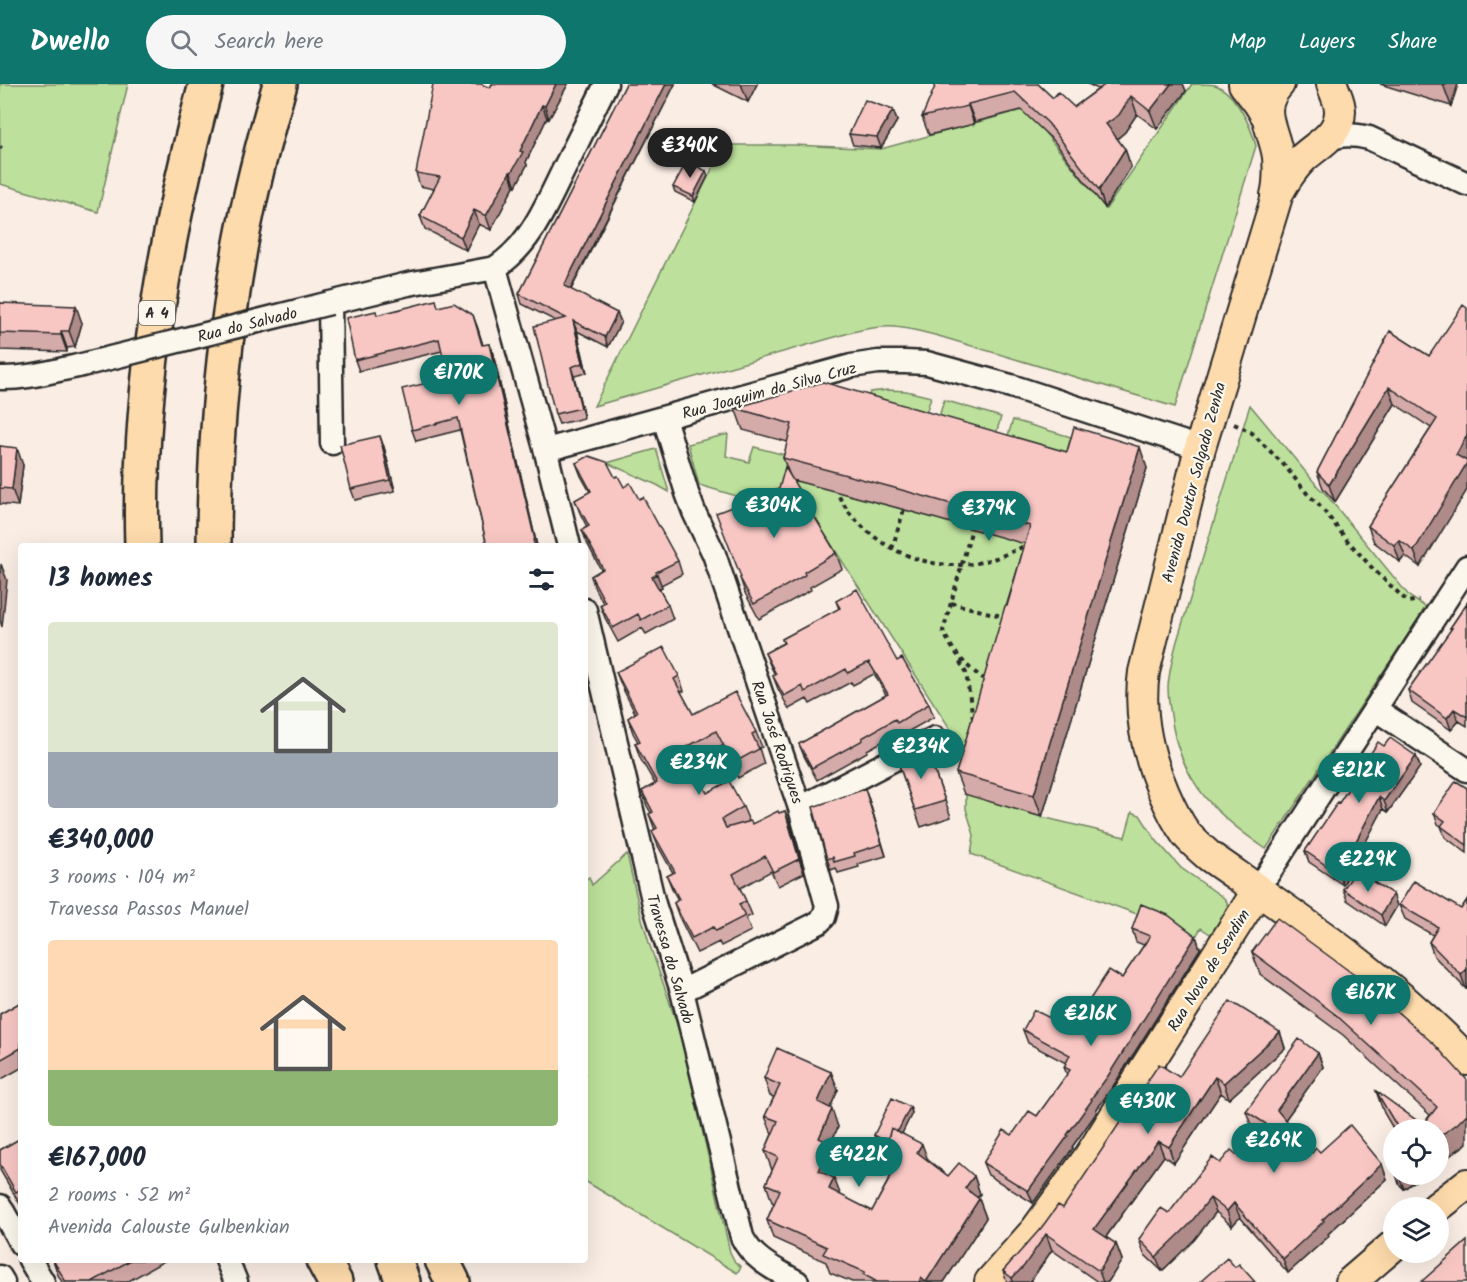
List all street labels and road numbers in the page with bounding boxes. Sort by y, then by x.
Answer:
road number: A 4 [139,301,175,325]
street label: Rua do Salvado [195,301,300,350]
street label: Rua Joaquim da Silva Cruz [679,356,859,427]
street label: Avenida Doutor Salgado Zenha [1156,379,1233,585]
street label: Rua José Rodrigues [744,677,809,808]
street label: Travessa do Salvado [639,892,700,1027]
street label: Rua Nova de Sendim [1162,905,1257,1037]

